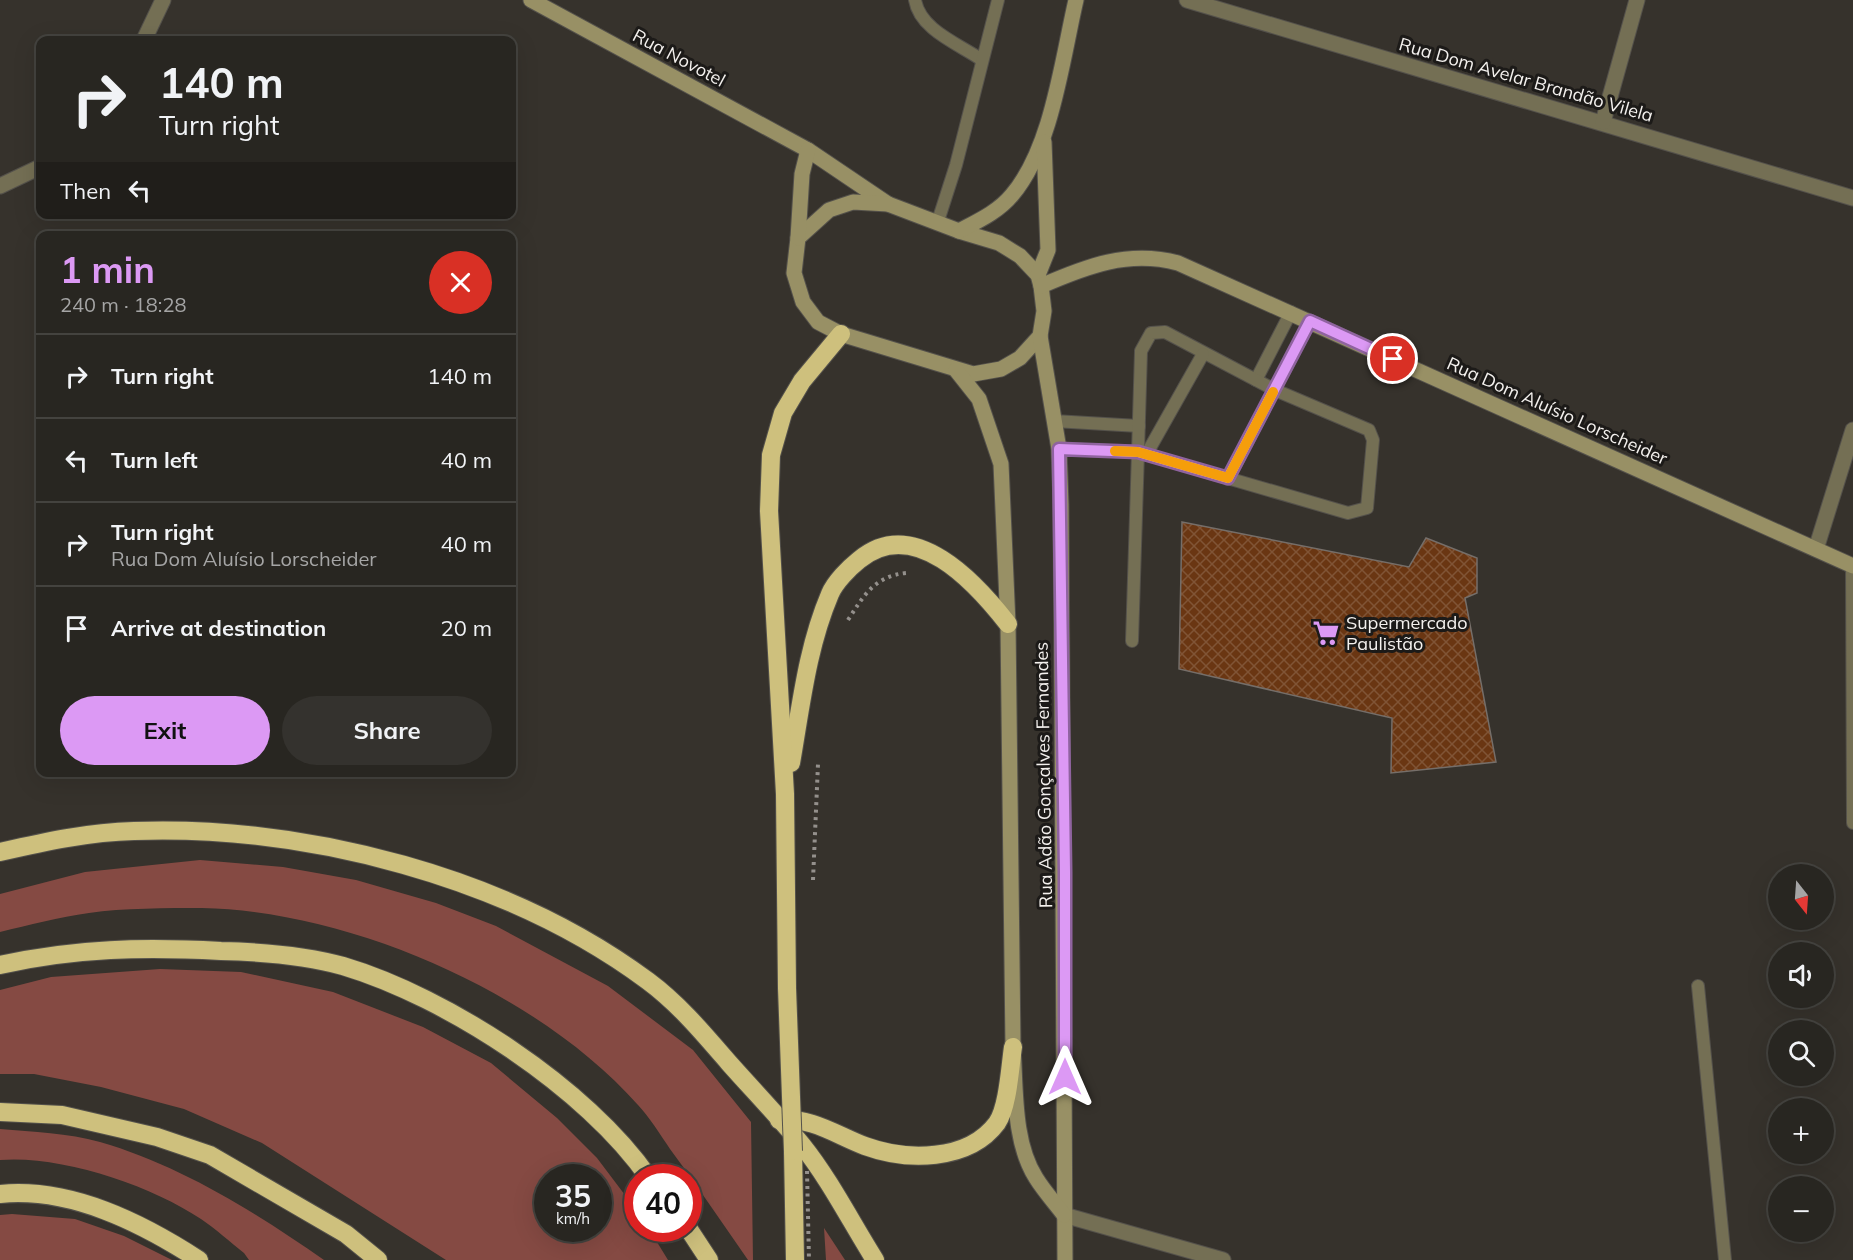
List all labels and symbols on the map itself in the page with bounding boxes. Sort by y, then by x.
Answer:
street label: Rua Novotel [629,23,730,92]
street label: Rua Dom Avelar Brandão Vilela [1396,32,1656,127]
pin [1367,333,1418,384]
street label: Rua Dom Aluísio Lorscheider [1443,351,1671,470]
place label: Supermercado Paulistão [1346,611,1467,655]
supermarket icon: Supermercado Paulistão [1311,618,1341,648]
street label: Rua Adão Gonçalves Fernandes [1030,642,1057,908]
north arrow [1768,864,1834,930]
position arrow [1033,1045,1097,1109]
speed limit sign: 40 [624,1164,702,1242]

